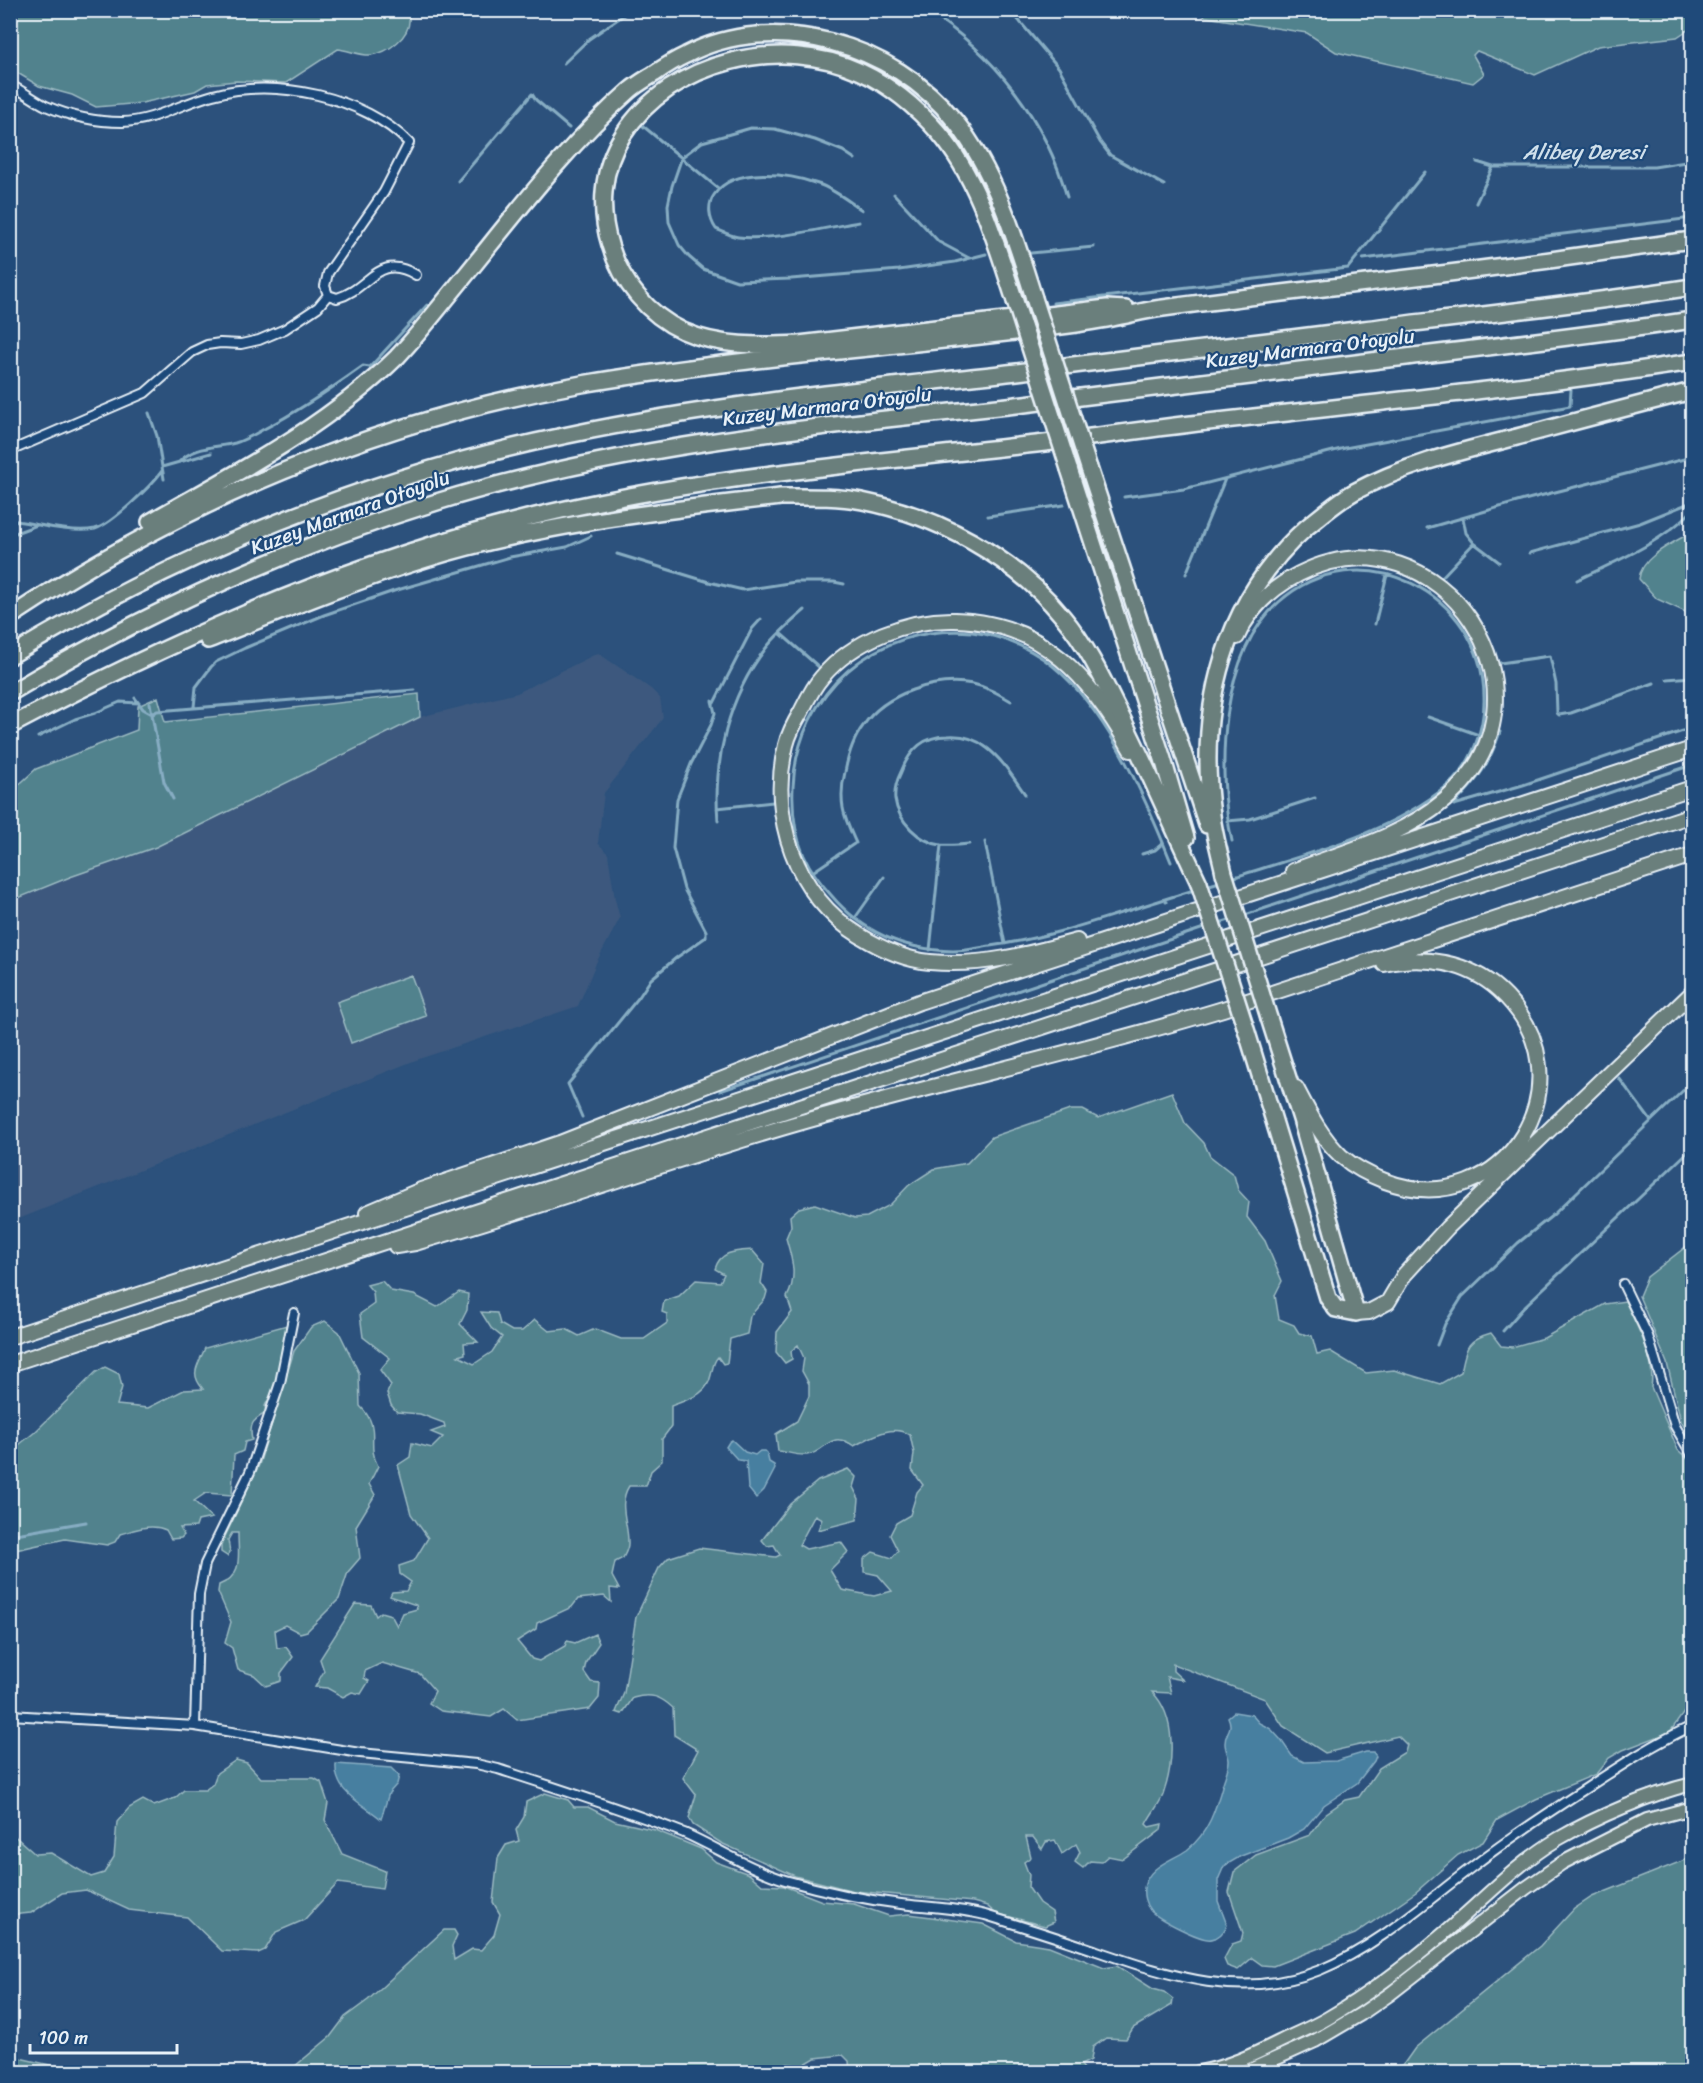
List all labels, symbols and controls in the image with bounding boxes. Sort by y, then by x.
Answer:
water label: Alibey Deresi [1522,133,1649,171]
street label: Kuzey Marmara Otoyolu [1204,318,1417,379]
street label: Kuzey Marmara Otoyolu [721,376,934,437]
street label: Kuzey Marmara Otoyolu [245,460,455,565]
scale bar [30,2017,177,2055]
text: 100 m [39,2022,88,2054]

